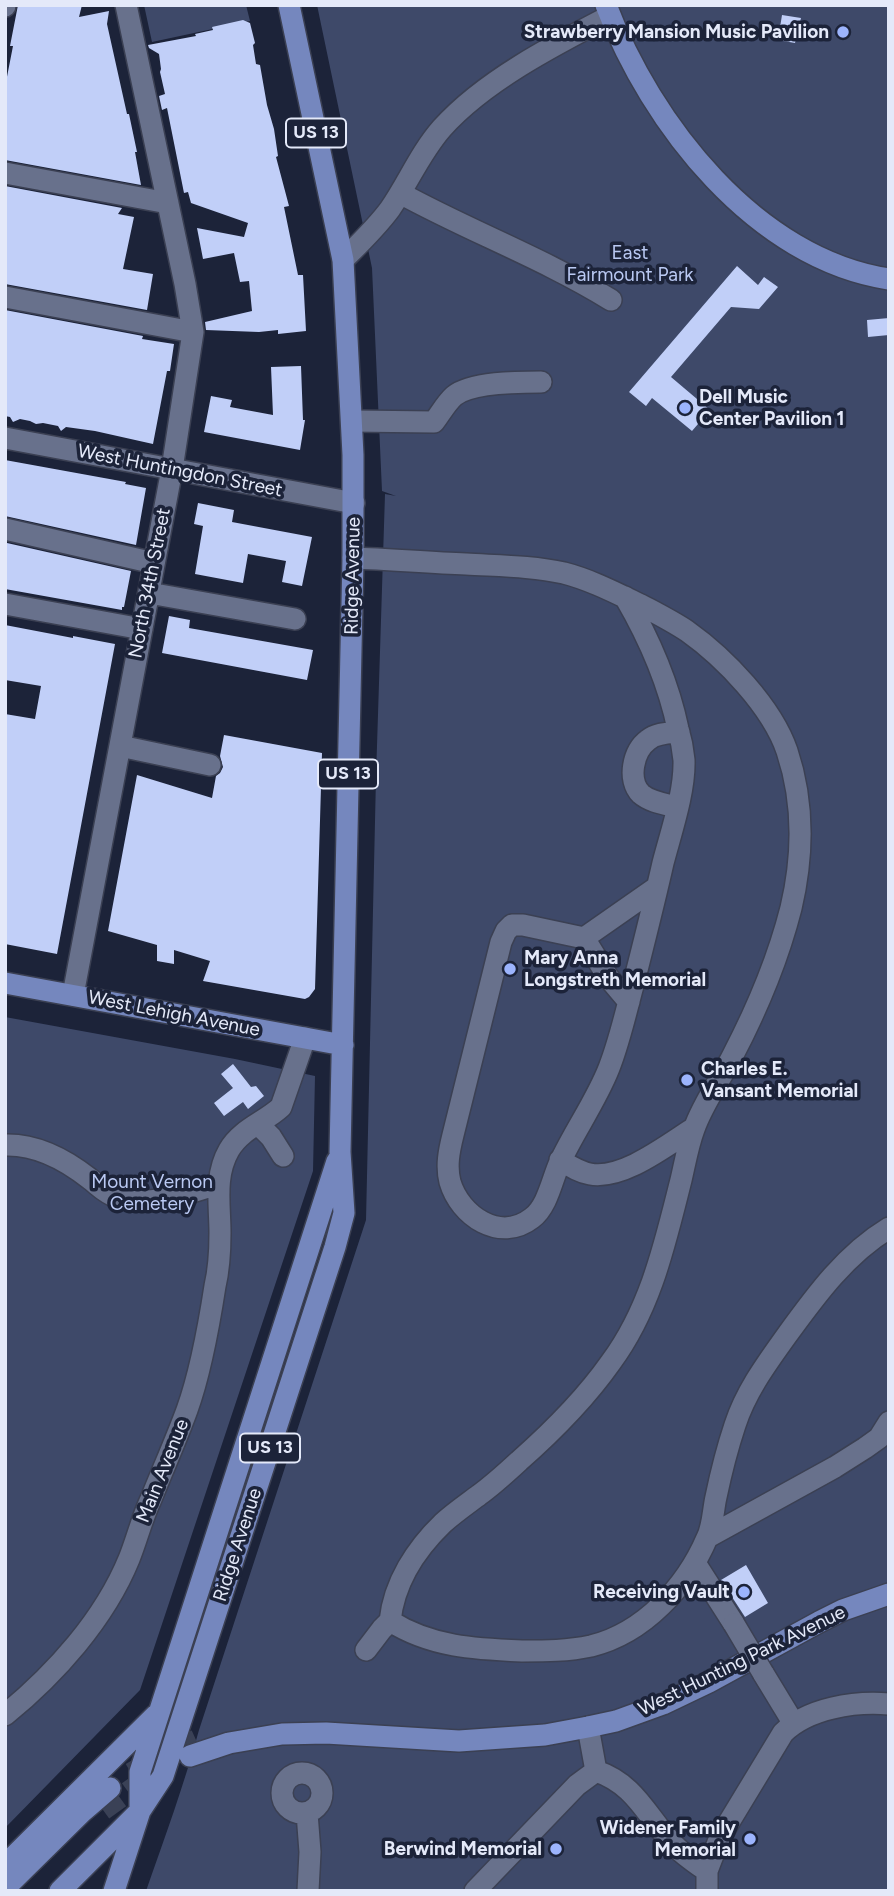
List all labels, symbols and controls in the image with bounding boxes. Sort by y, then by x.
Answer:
place label: Strawberry Mansion Music Pavilion [524,21,829,43]
marker: Strawberry Mansion Music Pavilion [835,24,851,40]
road number: US 13 [286,118,346,148]
park label: East Fairmount Park [566,242,694,286]
place label: Dell Music Center Pavilion 1 [699,386,845,430]
marker: Dell Music Center Pavilion 1 [677,400,693,416]
street label: West Huntingdon Street [76,440,284,502]
street label: North 34th Street [124,506,176,660]
street label: Ridge Avenue [341,517,365,635]
road number: US 13 [318,760,378,788]
place label: Mary Anna Longstreth Memorial [524,947,706,991]
marker: Mary Anna Longstreth Memorial [502,961,518,977]
street label: West Lehigh Avenue [86,986,262,1042]
place label: Charles E. Vansant Memorial [701,1058,858,1102]
marker: Charles E. Vansant Memorial [679,1072,695,1088]
park label: Mount Vernon Cemetery [91,1171,213,1215]
street label: Main Avenue [132,1416,194,1526]
road number: US 13 [240,1434,300,1462]
street label: Ridge Avenue [209,1485,267,1605]
place label: Receiving Vault [593,1581,730,1603]
marker: Receiving Vault [736,1584,752,1600]
street label: West Hunting Park Avenue [635,1601,849,1721]
place label: Widener Family Memorial [600,1817,736,1861]
marker: Widener Family Memorial [742,1831,758,1847]
place label: Berwind Memorial [384,1838,542,1860]
marker: Berwind Memorial [548,1841,564,1857]

